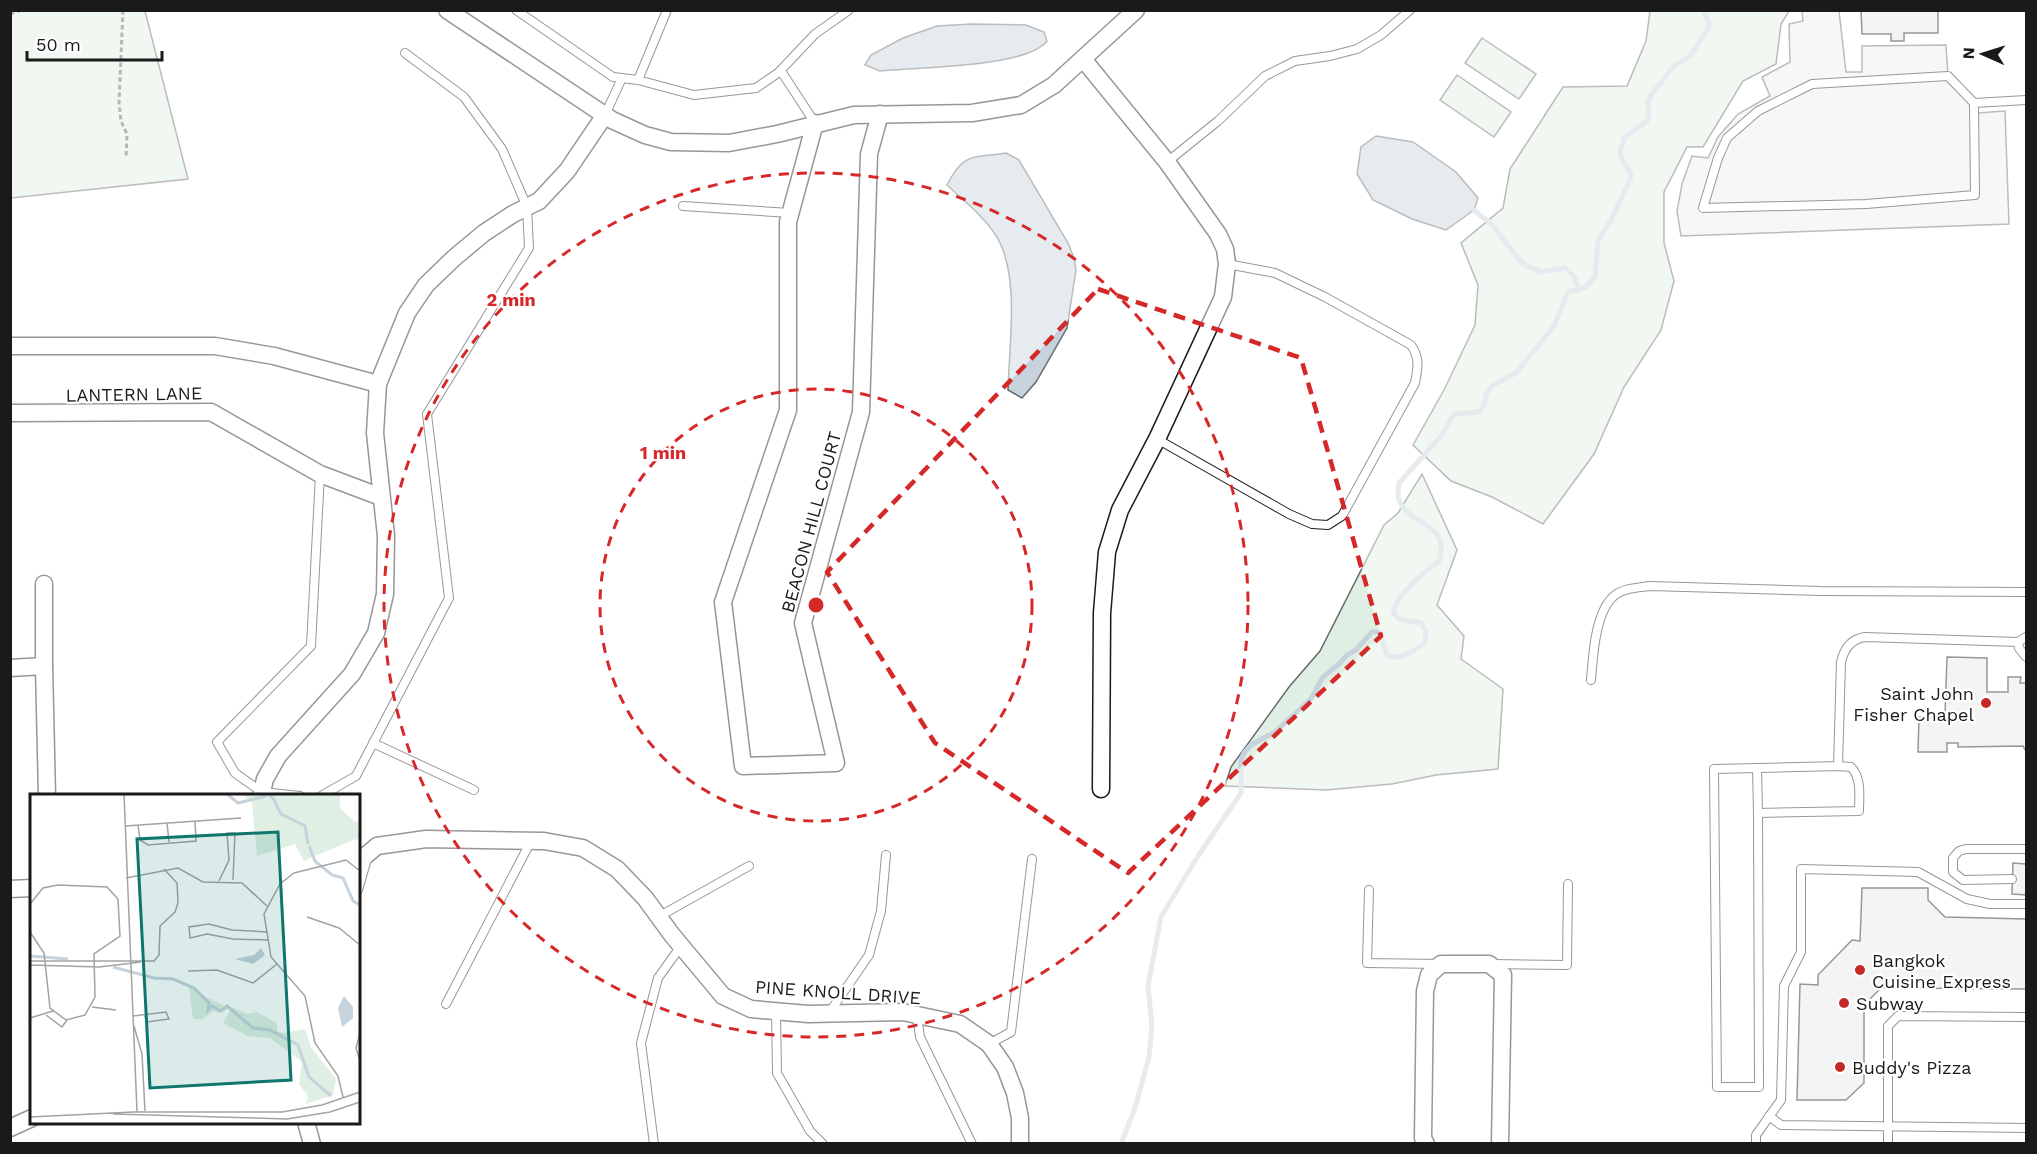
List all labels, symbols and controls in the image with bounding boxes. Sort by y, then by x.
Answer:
scale bar [27,24,162,62]
north arrow [1953,24,2013,84]
text: 50 m [36,34,81,55]
text: N [1959,47,1978,60]
text: 2 min [486,289,536,310]
street label: LANTERN LANE [65,382,203,406]
street label: BEACON HILL COURT [777,429,845,615]
text: 1 min [640,442,686,463]
centre of rings [806,595,826,615]
place label: Saint John Fisher Chapel [1853,683,1974,725]
marker: Saint John Fisher Chapel [1979,696,1993,710]
inset map [30,794,360,1124]
place label: Bangkok Cuisine Express [1872,950,2011,992]
marker: Bangkok Cuisine Express [1853,963,1867,977]
street label: PINE KNOLL DRIVE [754,976,922,1008]
place label: Subway [1856,993,1924,1014]
marker: Subway [1837,996,1851,1010]
place label: Buddy's Pizza [1852,1057,1972,1078]
marker: Buddy's Pizza [1833,1060,1847,1074]

